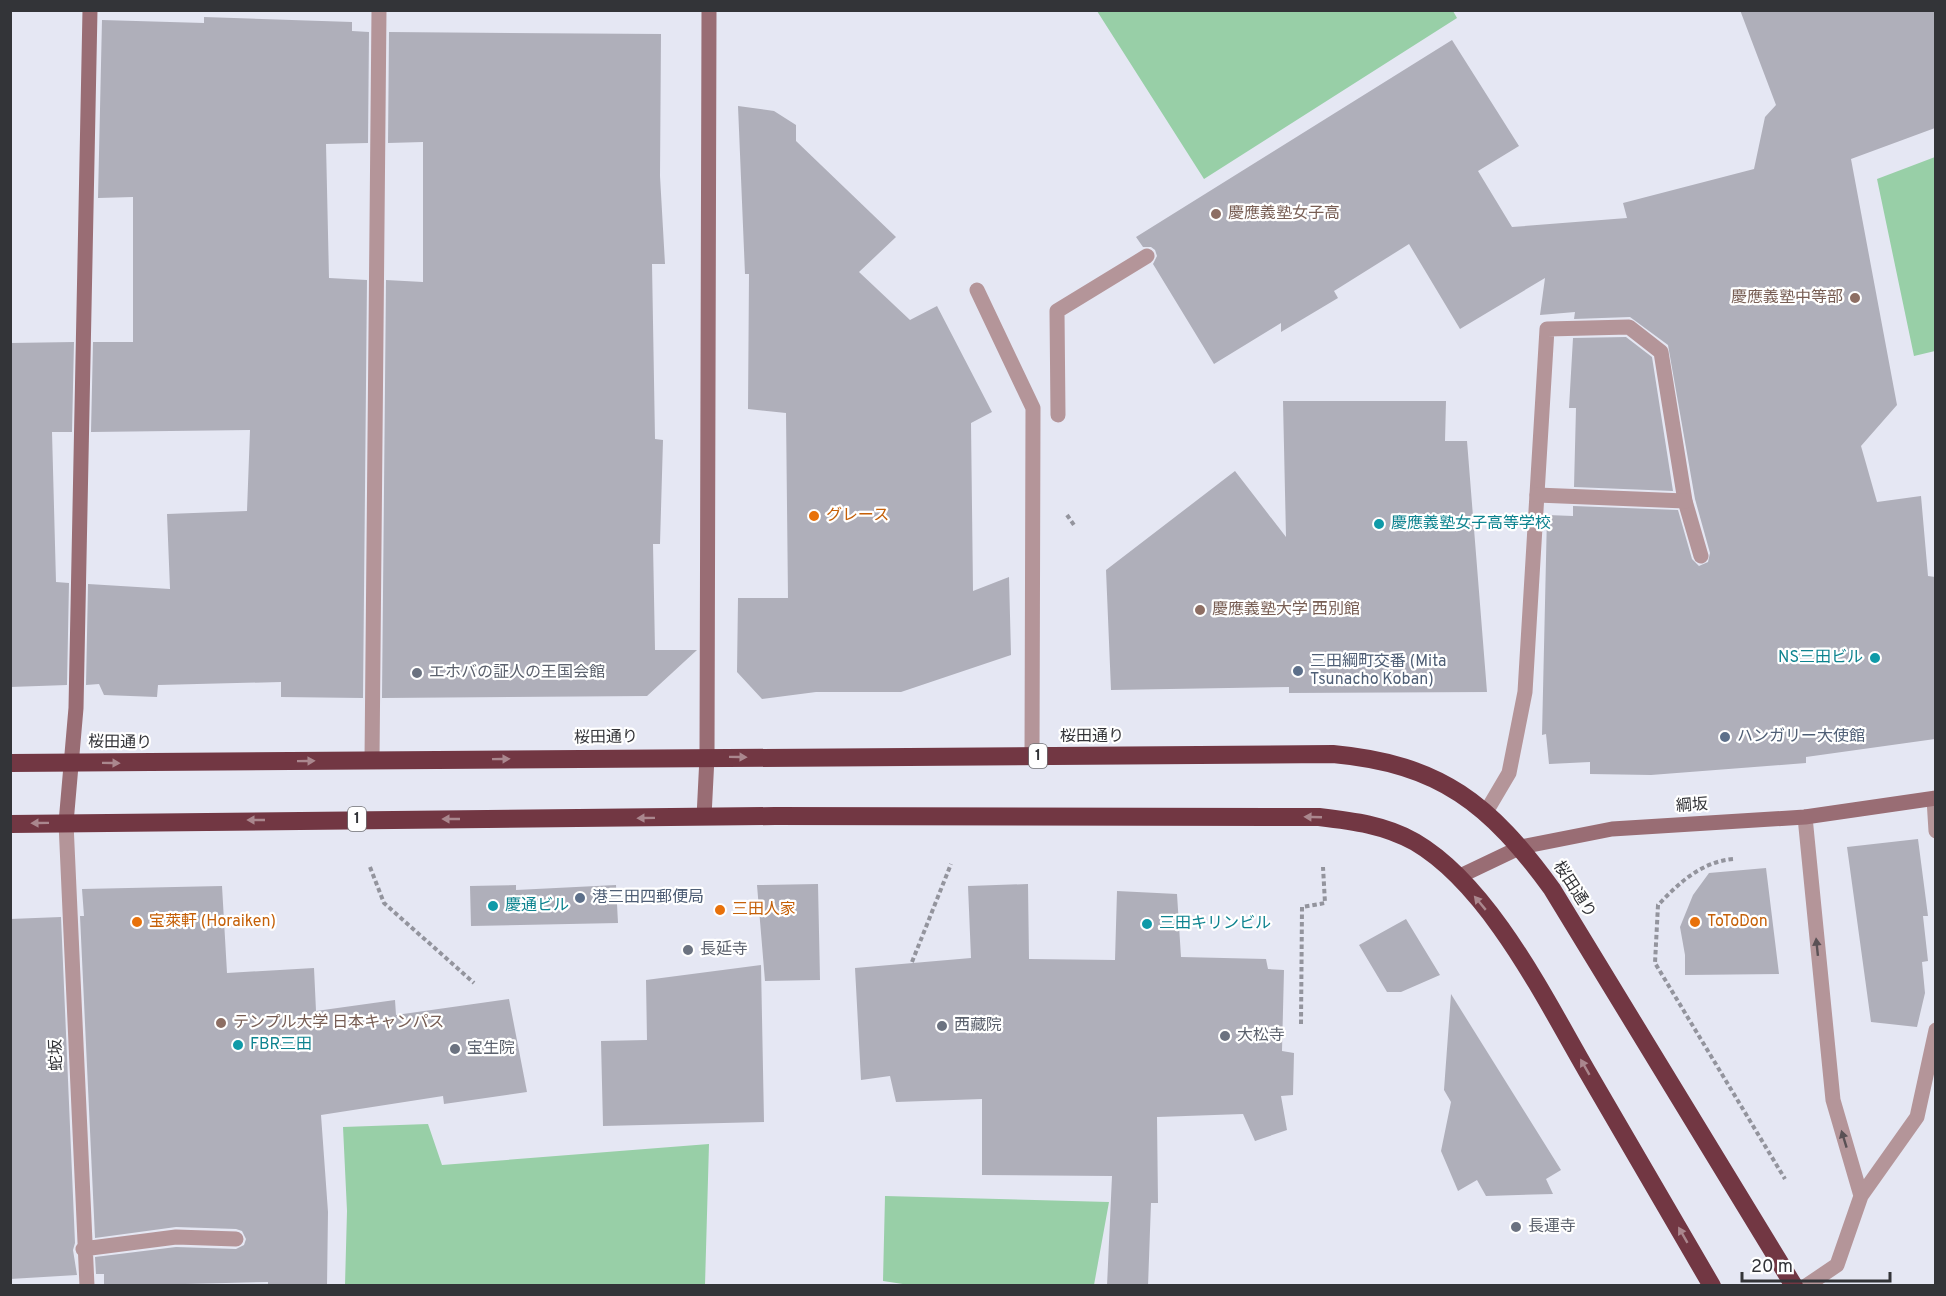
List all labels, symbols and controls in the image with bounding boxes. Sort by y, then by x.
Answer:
place label: 慶應義塾女子高 [1228,204,1340,224]
marker: 慶應義塾女子高 [1209,207,1223,221]
place label: 慶應義塾中等部 [1731,288,1843,308]
marker: 慶應義塾中等部 [1848,291,1862,305]
place label: グレース [826,506,889,526]
marker: グレース [807,509,821,523]
place label: 慶應義塾女子高等学校 [1391,514,1551,534]
marker: 慶應義塾女子高等学校 [1372,517,1386,531]
place label: 慶應義塾大学 西別館 [1212,600,1360,620]
marker: 慶應義塾大学 西別館 [1193,603,1207,617]
place label: NS三田ビル [1778,648,1863,668]
marker: NS三田ビル [1868,651,1882,665]
place label: 三田綱町交番 (Mita Tsunacho Koban) [1310,652,1446,690]
place label: エホバの証人の王国会館 [429,663,605,683]
marker: 三田綱町交番 (Mita Tsunacho Koban) [1291,664,1305,678]
marker: エホバの証人の王国会館 [410,666,424,680]
street label: 桜田通り [574,727,638,749]
street label: 桜田通り [1060,727,1124,747]
place label: ハンガリー大使館 [1737,727,1865,747]
marker: ハンガリー大使館 [1718,730,1732,744]
street label: 桜田通り [88,732,152,754]
road number: 1 [1029,744,1047,768]
one-way arrow [728,752,747,762]
one-way arrow [491,754,510,764]
one-way arrow [296,756,315,766]
one-way arrow [101,758,120,768]
street label: 綱坂 [1675,795,1709,817]
road number: 1 [348,807,366,831]
one-way arrow [636,813,655,822]
one-way arrow [1304,813,1323,822]
one-way arrow [441,814,460,824]
one-way arrow [246,815,265,825]
one-way arrow [30,819,49,828]
street label: 桜田通り [1548,858,1600,922]
place label: 港三田四郵便局 [592,888,704,908]
marker: 港三田四郵便局 [573,891,587,905]
one-way arrow [1474,895,1486,910]
place label: 慶通ビル [505,896,569,916]
marker: 慶通ビル [486,899,500,913]
place label: 三田人家 [732,900,796,920]
marker: 三田人家 [713,903,727,917]
place label: 宝萊軒 (Horaiken) [149,912,276,932]
place label: ToToDon [1707,912,1768,932]
place label: 三田キリンビル [1159,914,1271,934]
marker: 宝萊軒 (Horaiken) [130,915,144,929]
marker: ToToDon [1688,915,1702,929]
marker: 三田キリンビル [1140,917,1154,931]
one-way arrow [1812,937,1822,956]
place label: 長延寺 [700,940,748,960]
marker: 長延寺 [681,943,695,957]
place label: テンプル大学 日本キャンパス [233,1013,444,1033]
marker: テンプル大学 日本キャンパス [214,1016,228,1030]
place label: 西藏院 [954,1016,1002,1036]
marker: 西藏院 [935,1019,949,1033]
place label: 大松寺 [1237,1026,1285,1046]
marker: 大松寺 [1218,1029,1232,1043]
place label: FBR三田 [250,1035,312,1055]
marker: FBR三田 [231,1038,245,1052]
street label: 蛇坂 [46,1039,68,1071]
place label: 宝生院 [467,1039,515,1059]
marker: 宝生院 [448,1042,462,1056]
one-way arrow [1580,1058,1590,1075]
one-way arrow [1839,1130,1848,1148]
place label: 長運寺 [1528,1217,1576,1237]
marker: 長運寺 [1509,1220,1523,1234]
one-way arrow [1678,1226,1688,1243]
scale bar [1742,1245,1890,1283]
text: 20 m [1751,1256,1793,1279]

